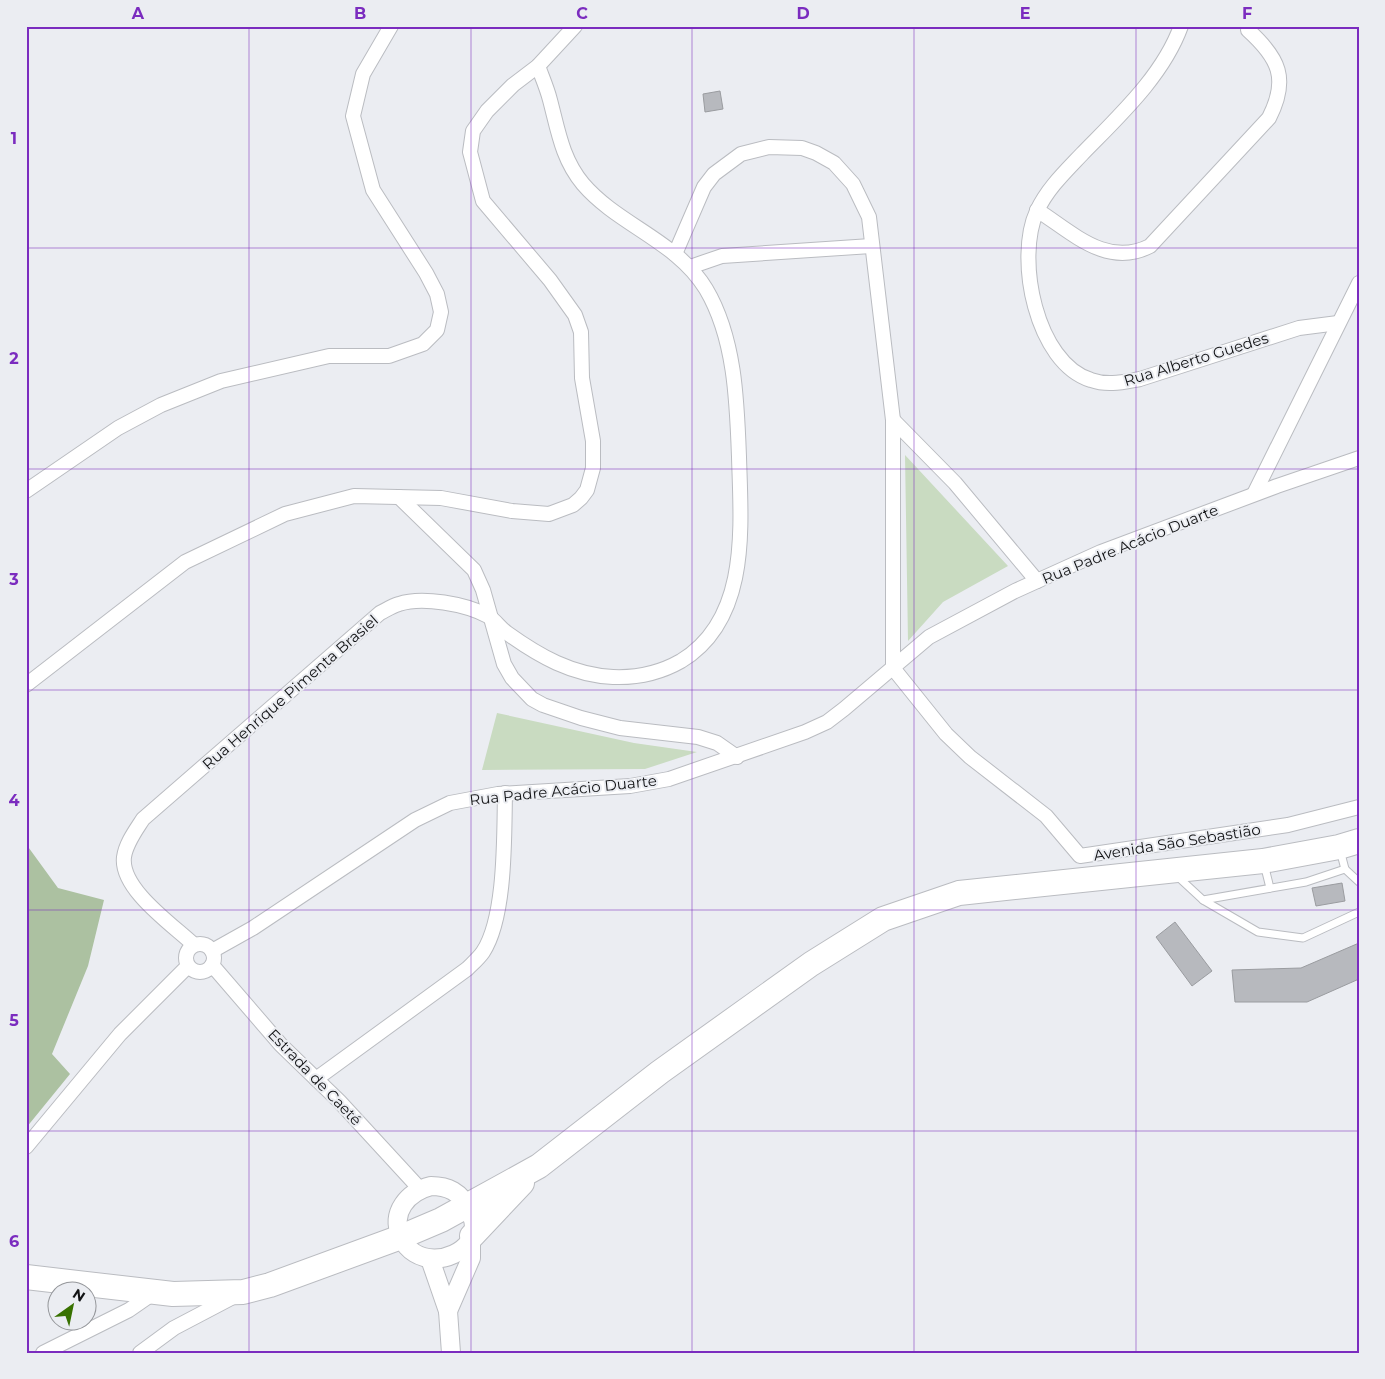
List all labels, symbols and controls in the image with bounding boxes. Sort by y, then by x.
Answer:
text: A [131,4,145,23]
text: B [354,4,366,23]
text: C [576,4,588,23]
text: D [796,4,810,23]
text: E [1020,4,1030,23]
text: F [1242,4,1252,23]
text: 1 [11,129,17,148]
street label: Rua Alberto Guedes [1121,328,1271,390]
text: 2 [9,349,19,368]
street label: Rua Padre Acácio Duarte [1039,500,1221,588]
text: 3 [8,570,19,589]
street label: Rua Henrique Pimenta Brasiel [198,610,382,774]
street label: Rua Padre Acácio Duarte [468,771,658,809]
text: 4 [8,791,20,810]
street label: Avenida São Sebastião [1092,819,1262,865]
text: 5 [9,1011,19,1030]
street label: Estrada de Caeté [264,1025,366,1129]
text: 6 [9,1232,19,1251]
north arrow [48,1282,98,1332]
text: N [69,1284,89,1306]

